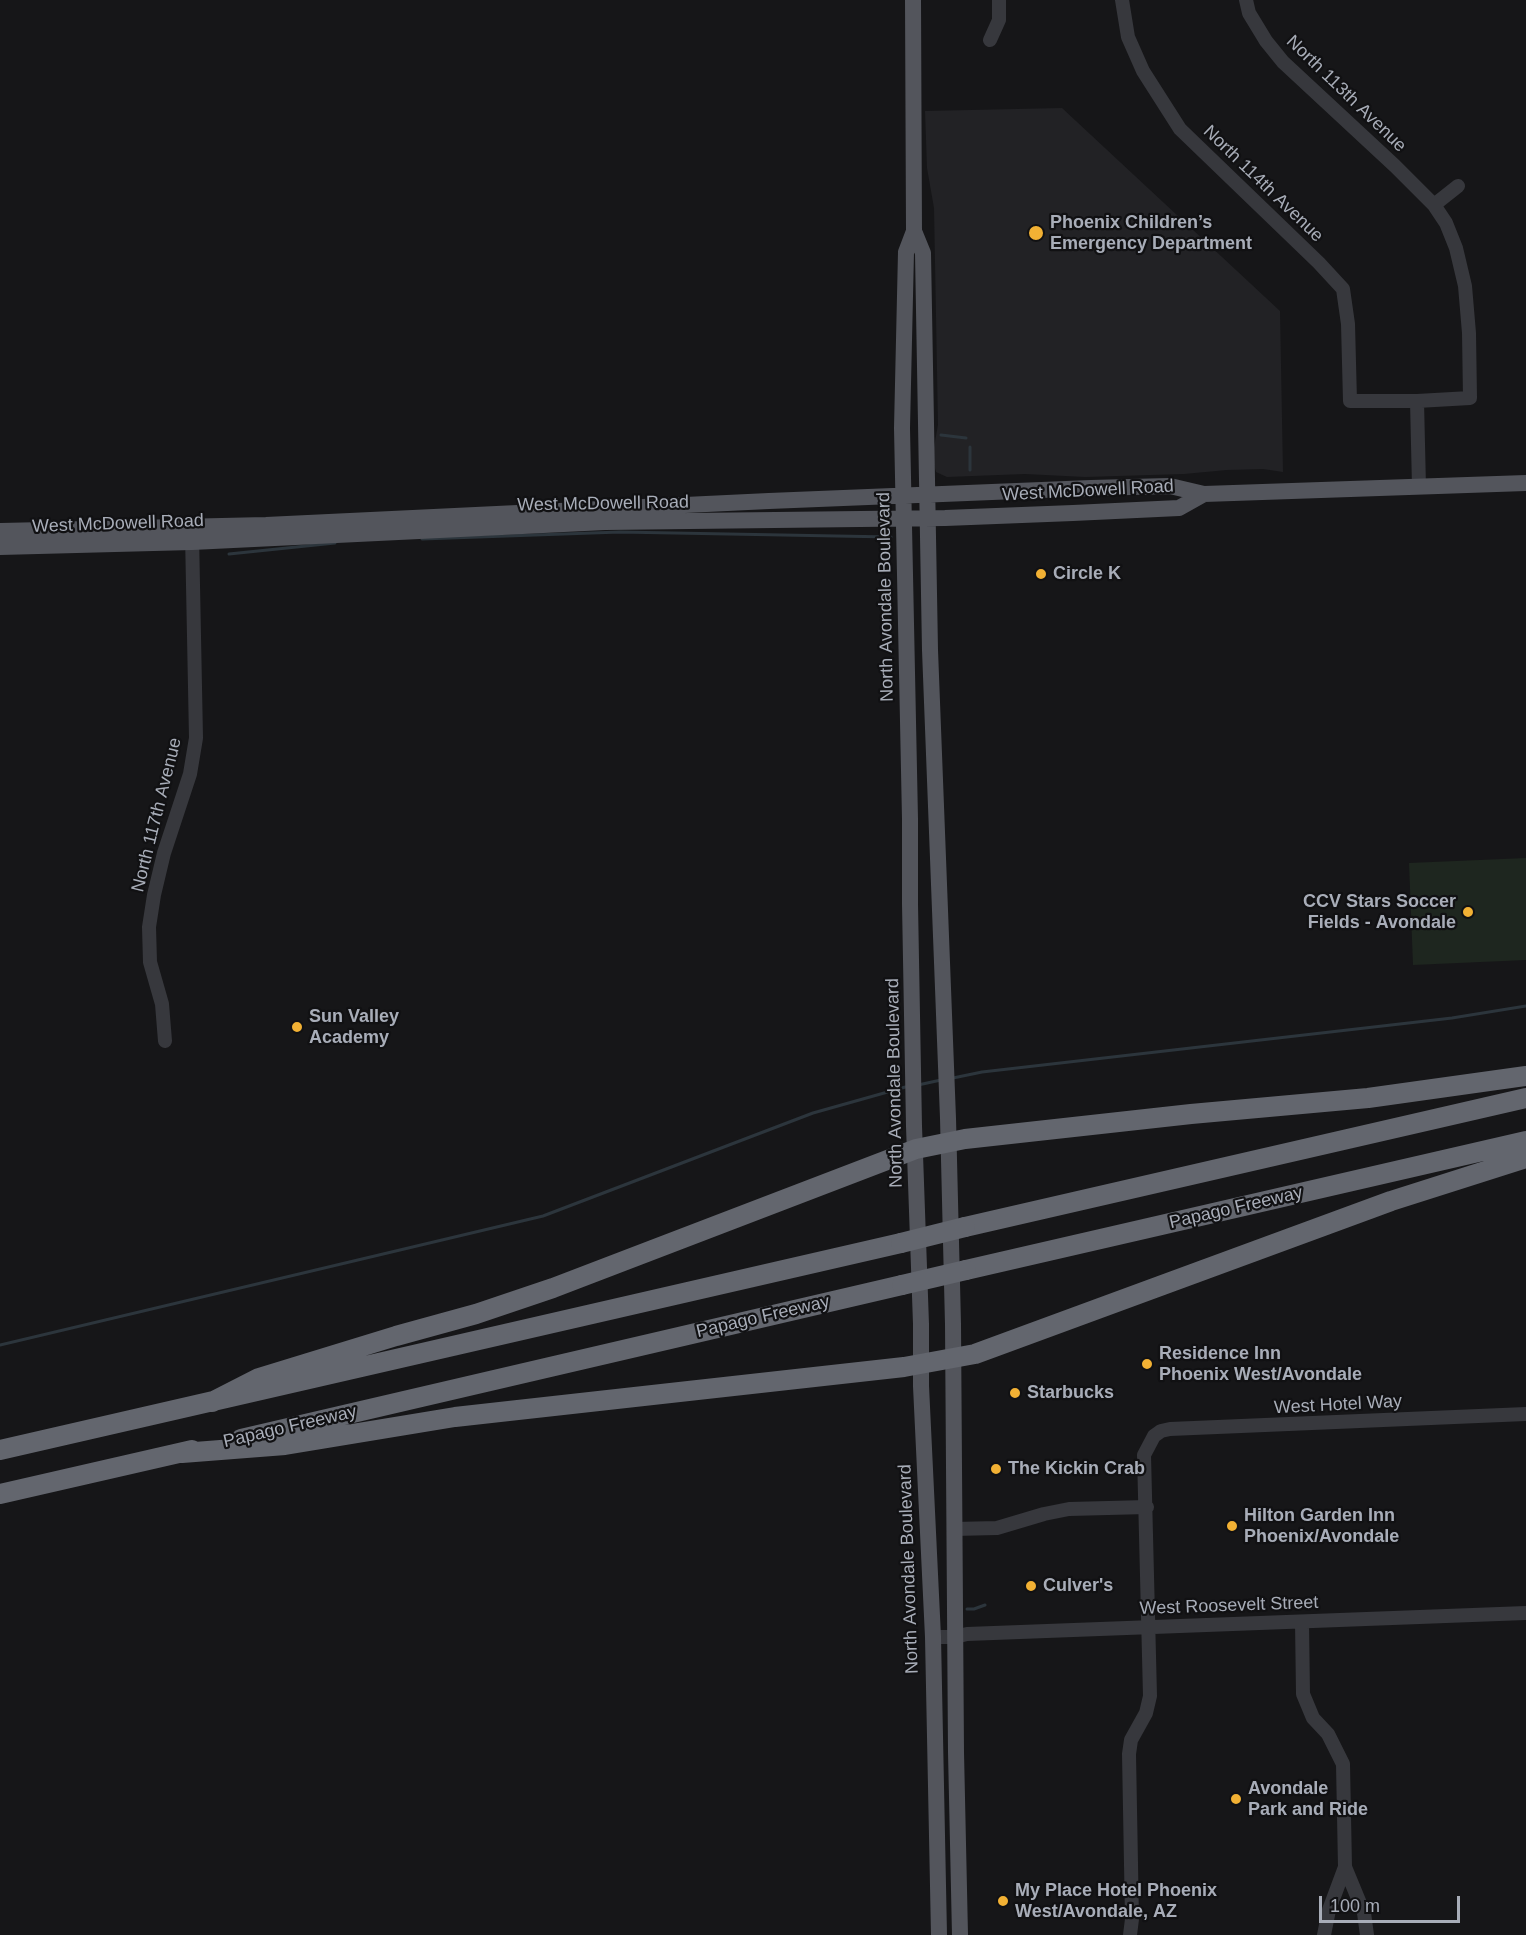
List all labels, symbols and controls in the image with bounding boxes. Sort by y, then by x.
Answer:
street label: North 113th Avenue [1282,31,1410,157]
street label: North 114th Avenue [1199,121,1327,247]
place label: Phoenix Children’s Emergency Department [1050,212,1252,254]
marker: Phoenix Children’s Emergency Department [1027,224,1045,242]
street label: West McDowell Road [1002,476,1174,506]
street label: West McDowell Road [517,492,689,516]
street label: North Avondale Boulevard [873,492,899,702]
street label: West McDowell Road [32,510,204,538]
place label: Circle K [1053,563,1121,585]
marker: Circle K [1034,567,1048,581]
street label: North 117th Avenue [127,736,187,894]
place label: CCV Stars Soccer Fields - Avondale [1303,891,1456,934]
marker: CCV Stars Soccer Fields - Avondale [1461,905,1475,919]
street label: North Avondale Boulevard [882,978,908,1188]
place label: Sun Valley Academy [309,1006,399,1048]
marker: Sun Valley Academy [290,1020,304,1034]
street label: Papago Freeway [1167,1182,1305,1234]
street label: Papago Freeway [694,1291,832,1343]
place label: Residence Inn Phoenix West/Avondale [1159,1343,1362,1386]
marker: Residence Inn Phoenix West/Avondale [1140,1357,1154,1371]
place label: Starbucks [1027,1382,1114,1404]
marker: Starbucks [1008,1386,1022,1400]
street label: West Hotel Way [1274,1391,1402,1419]
street label: Papago Freeway [221,1401,359,1453]
place label: The Kickin Crab [1008,1458,1145,1480]
marker: The Kickin Crab [989,1462,1003,1476]
street label: North Avondale Boulevard [895,1464,923,1674]
place label: Hilton Garden Inn Phoenix/Avondale [1244,1505,1399,1547]
marker: Hilton Garden Inn Phoenix/Avondale [1225,1519,1239,1533]
place label: Culver's [1043,1575,1113,1597]
marker: Culver's [1024,1579,1038,1593]
street label: West Roosevelt Street [1139,1592,1319,1620]
place label: Avondale Park and Ride [1248,1778,1368,1820]
marker: Avondale Park and Ride [1229,1792,1243,1806]
place label: My Place Hotel Phoenix West/Avondale, AZ [1015,1880,1217,1922]
scale bar [1322,1884,1463,1922]
marker: My Place Hotel Phoenix West/Avondale, AZ [996,1894,1010,1908]
text: 100 m [1330,1896,1380,1916]

